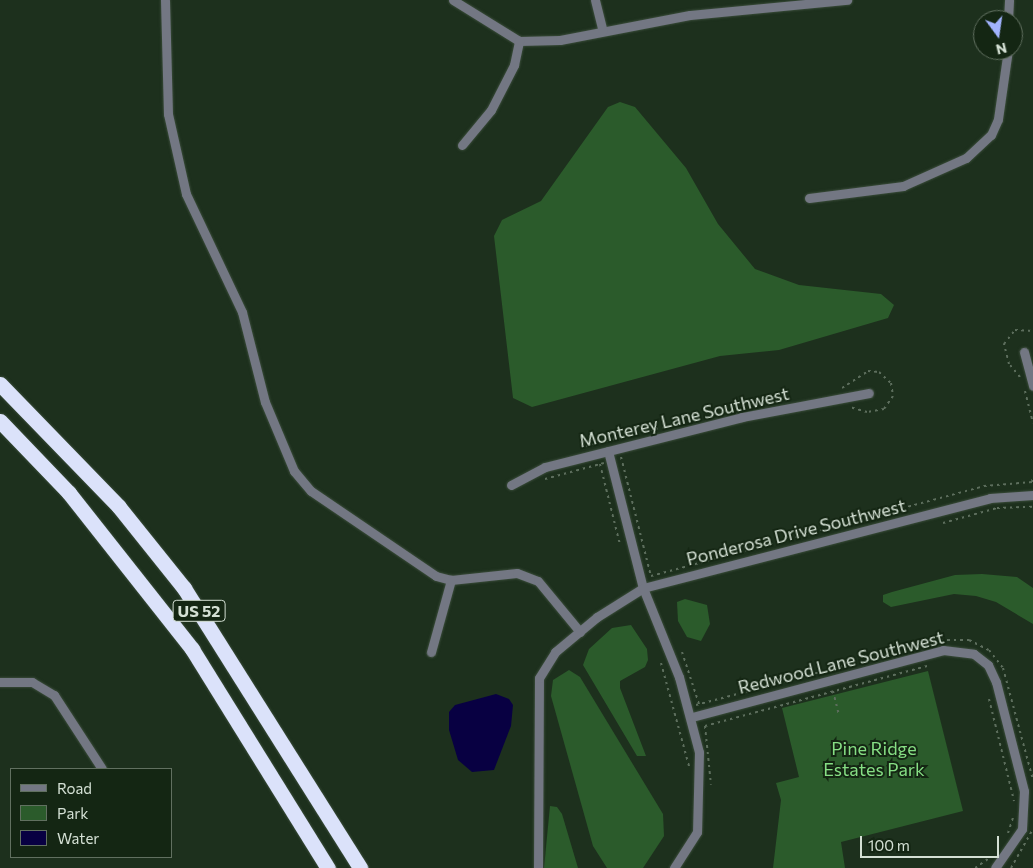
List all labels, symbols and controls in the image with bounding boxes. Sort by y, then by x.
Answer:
north arrow [973,10,1023,60]
text: N [994,40,1009,59]
street label: Monterey Lane Southwest [577,382,791,452]
street label: Ponderosa Drive Southwest [684,494,908,570]
road number: US 52 [172,598,226,624]
street label: Redwood Lane Southwest [736,626,946,698]
park label: Pine Ridge Estates Park [823,738,925,781]
legend [10,768,172,858]
text: Road [57,779,92,797]
text: Park [57,804,88,822]
scale bar [863,826,1002,858]
text: Water [57,829,99,847]
text: 100 m [868,836,910,854]

